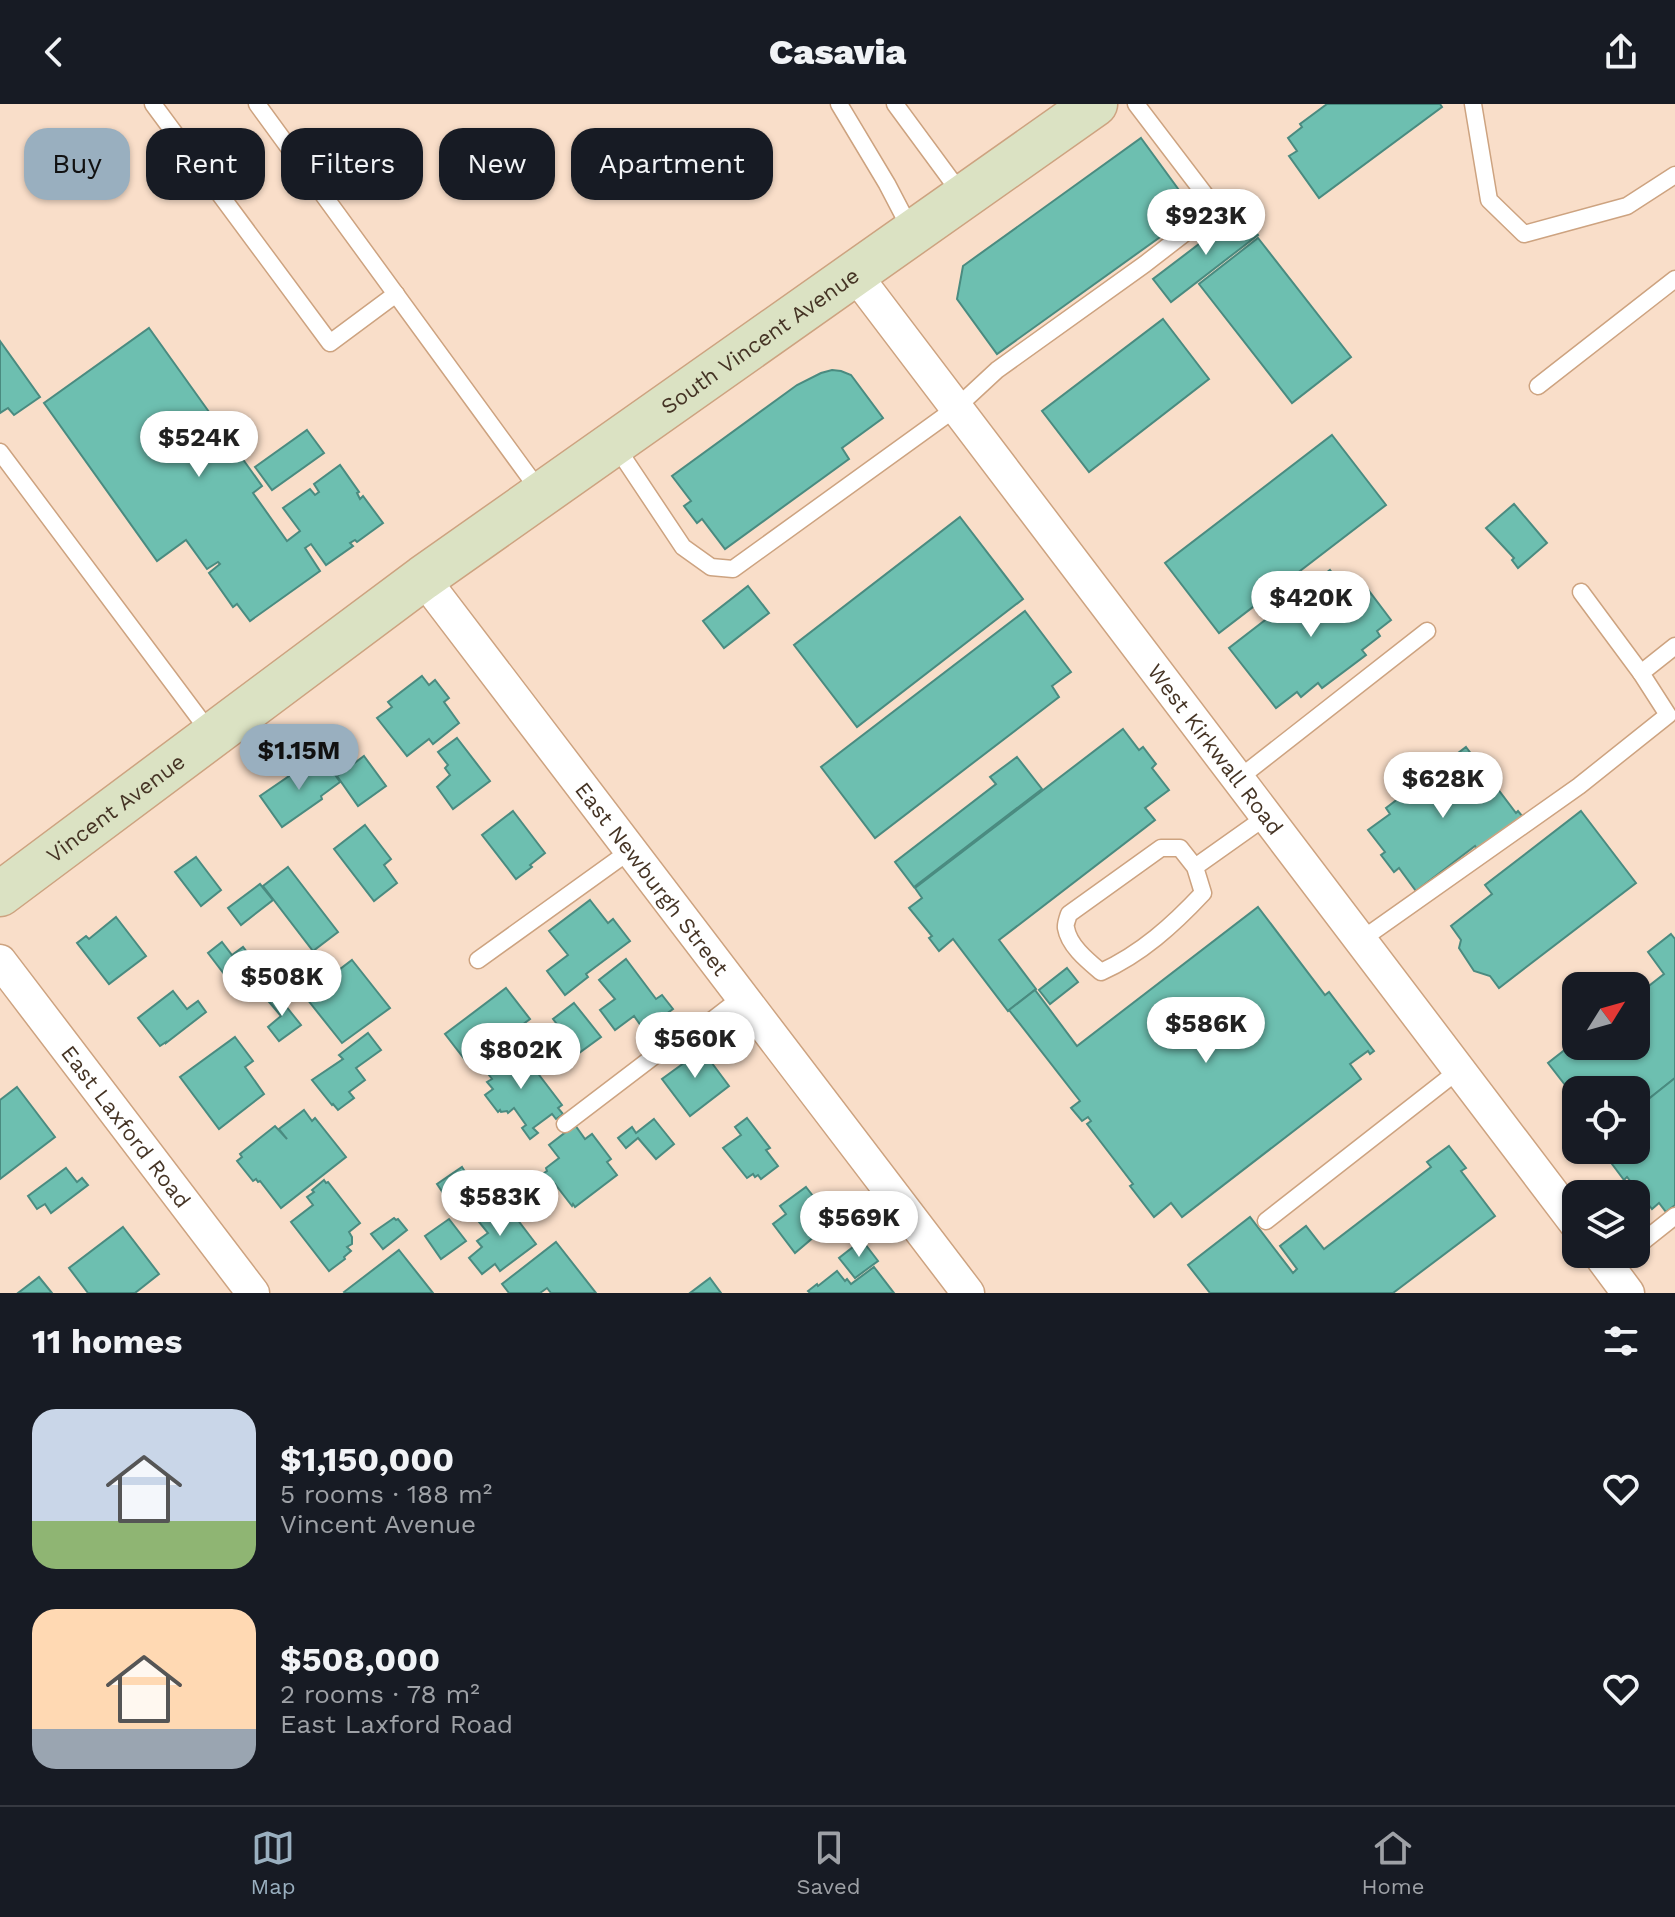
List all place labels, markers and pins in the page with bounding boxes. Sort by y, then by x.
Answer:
pin: $923K [1150,189,1262,257]
pin: $524K [143,411,255,479]
pin: $420K [1255,571,1367,639]
pin: $1.15M [234,724,364,792]
pin: $628K [1387,752,1499,820]
pin: $508K [226,950,338,1018]
pin: $586K [1150,997,1262,1065]
pin: $560K [639,1012,751,1080]
pin: $802K [465,1023,577,1091]
pin: $583K [444,1170,556,1238]
pin: $569K [803,1191,915,1259]

